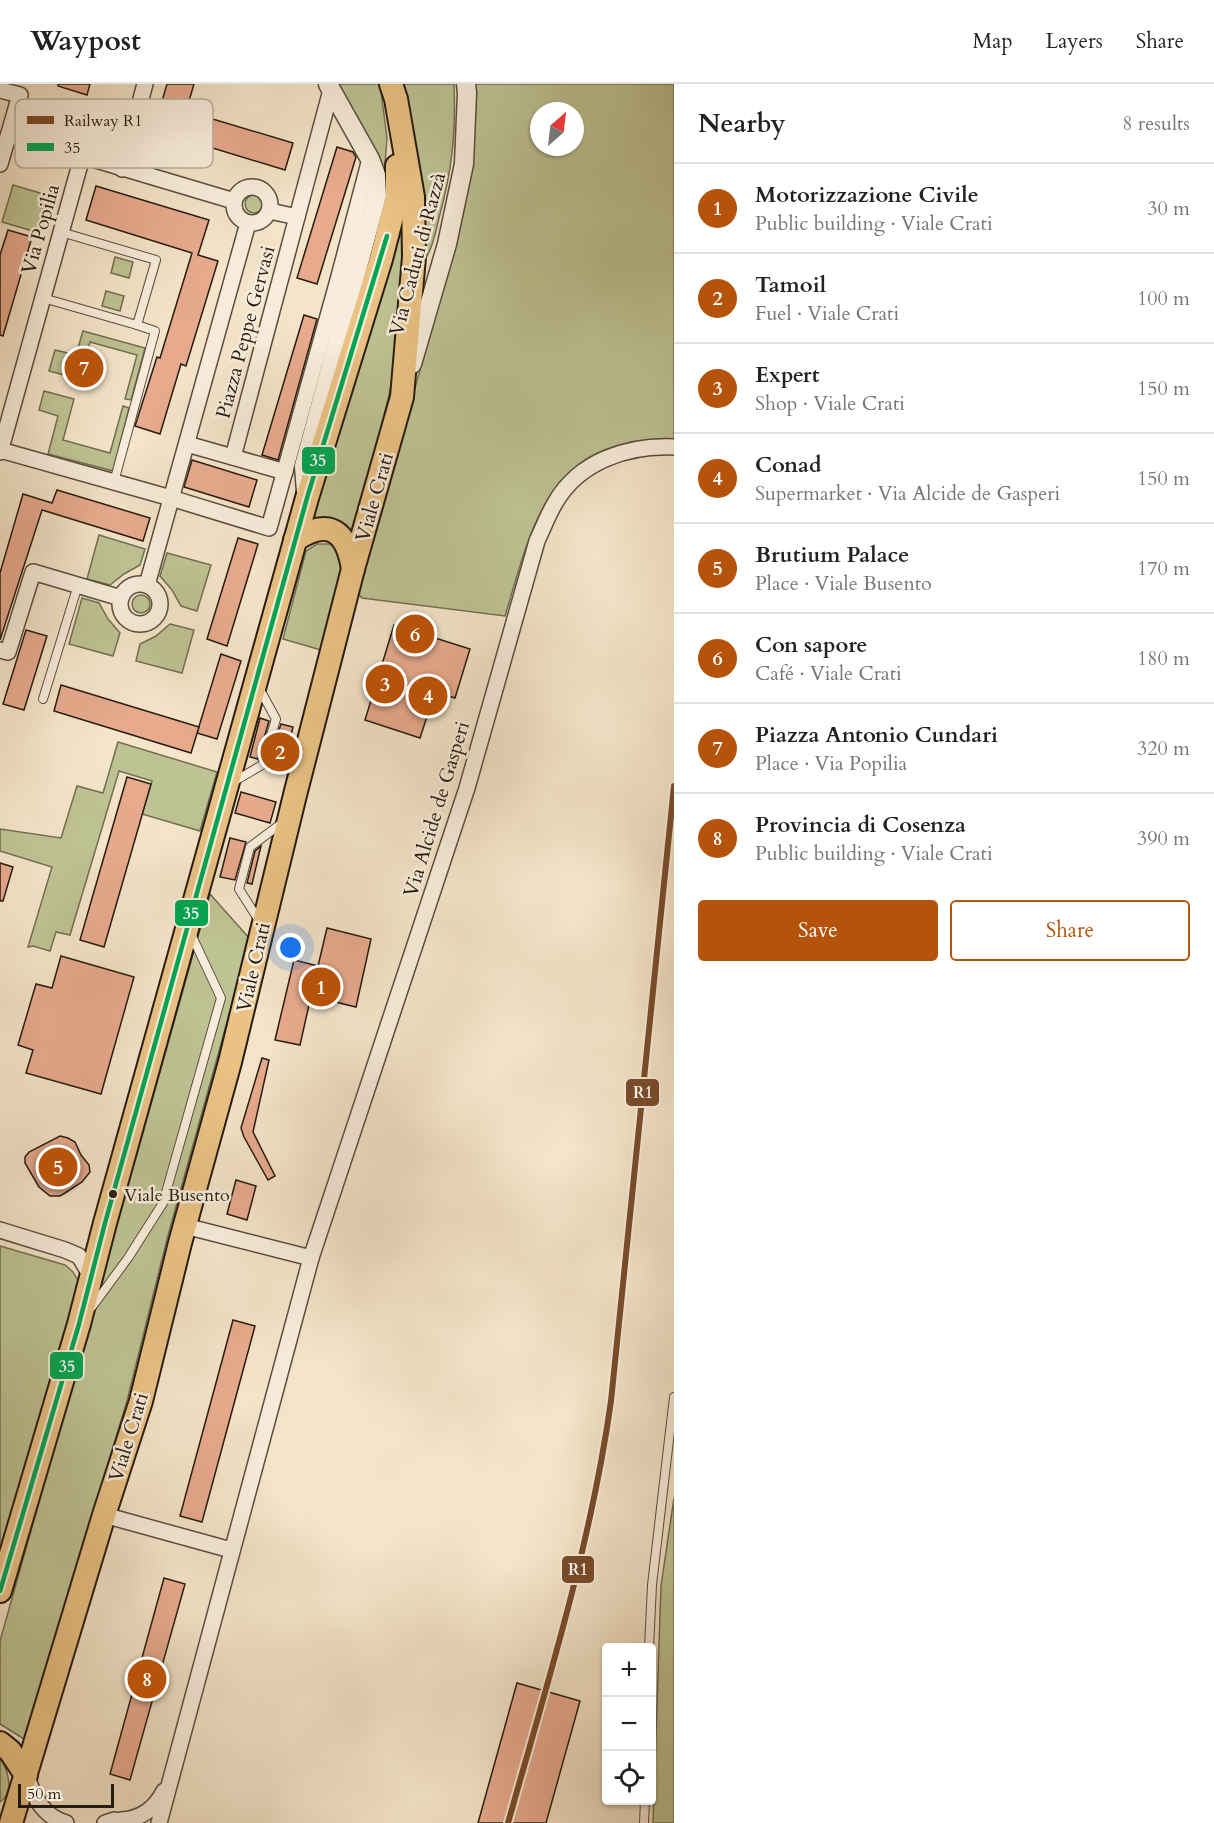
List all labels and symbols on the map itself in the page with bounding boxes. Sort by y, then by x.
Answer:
legend [15,99,213,168]
north arrow [530,102,584,156]
text: Railway R1 [64,110,142,132]
text: 35 [64,137,80,159]
street label: Via Caduti di Razzà [383,169,452,339]
street label: Via Popilia [15,181,66,277]
street label: Piazza Peppe Gervasi [209,242,282,422]
pin: 7 [64,346,104,390]
line badge: 35 [301,446,336,475]
street label: Viale Crati [349,449,400,545]
text: 35 [310,450,326,472]
pin: 6 [396,612,434,656]
pin: 3 [366,662,404,706]
pin: 4 [408,674,448,718]
street label: Via Alcide de Gasperi [397,718,476,900]
pin: 2 [260,730,300,774]
line badge: 35 [174,899,209,927]
text: 35 [183,903,199,925]
street label: Viale Crati [230,919,277,1015]
your location [276,933,305,962]
pin: 1 [302,964,340,1010]
line badge: R1 [625,1078,660,1107]
text: R1 [633,1082,653,1104]
pin: 5 [38,1144,78,1190]
place label: Viale Busento [124,1183,230,1208]
marker: Viale Busento [107,1188,119,1200]
line badge: 35 [49,1351,84,1380]
text: 35 [59,1356,75,1378]
street label: Viale Crati [102,1389,155,1485]
line badge: R1 [561,1555,595,1584]
text: R1 [568,1559,588,1581]
pin: 8 [128,1656,166,1702]
scale bar [18,1781,114,1808]

